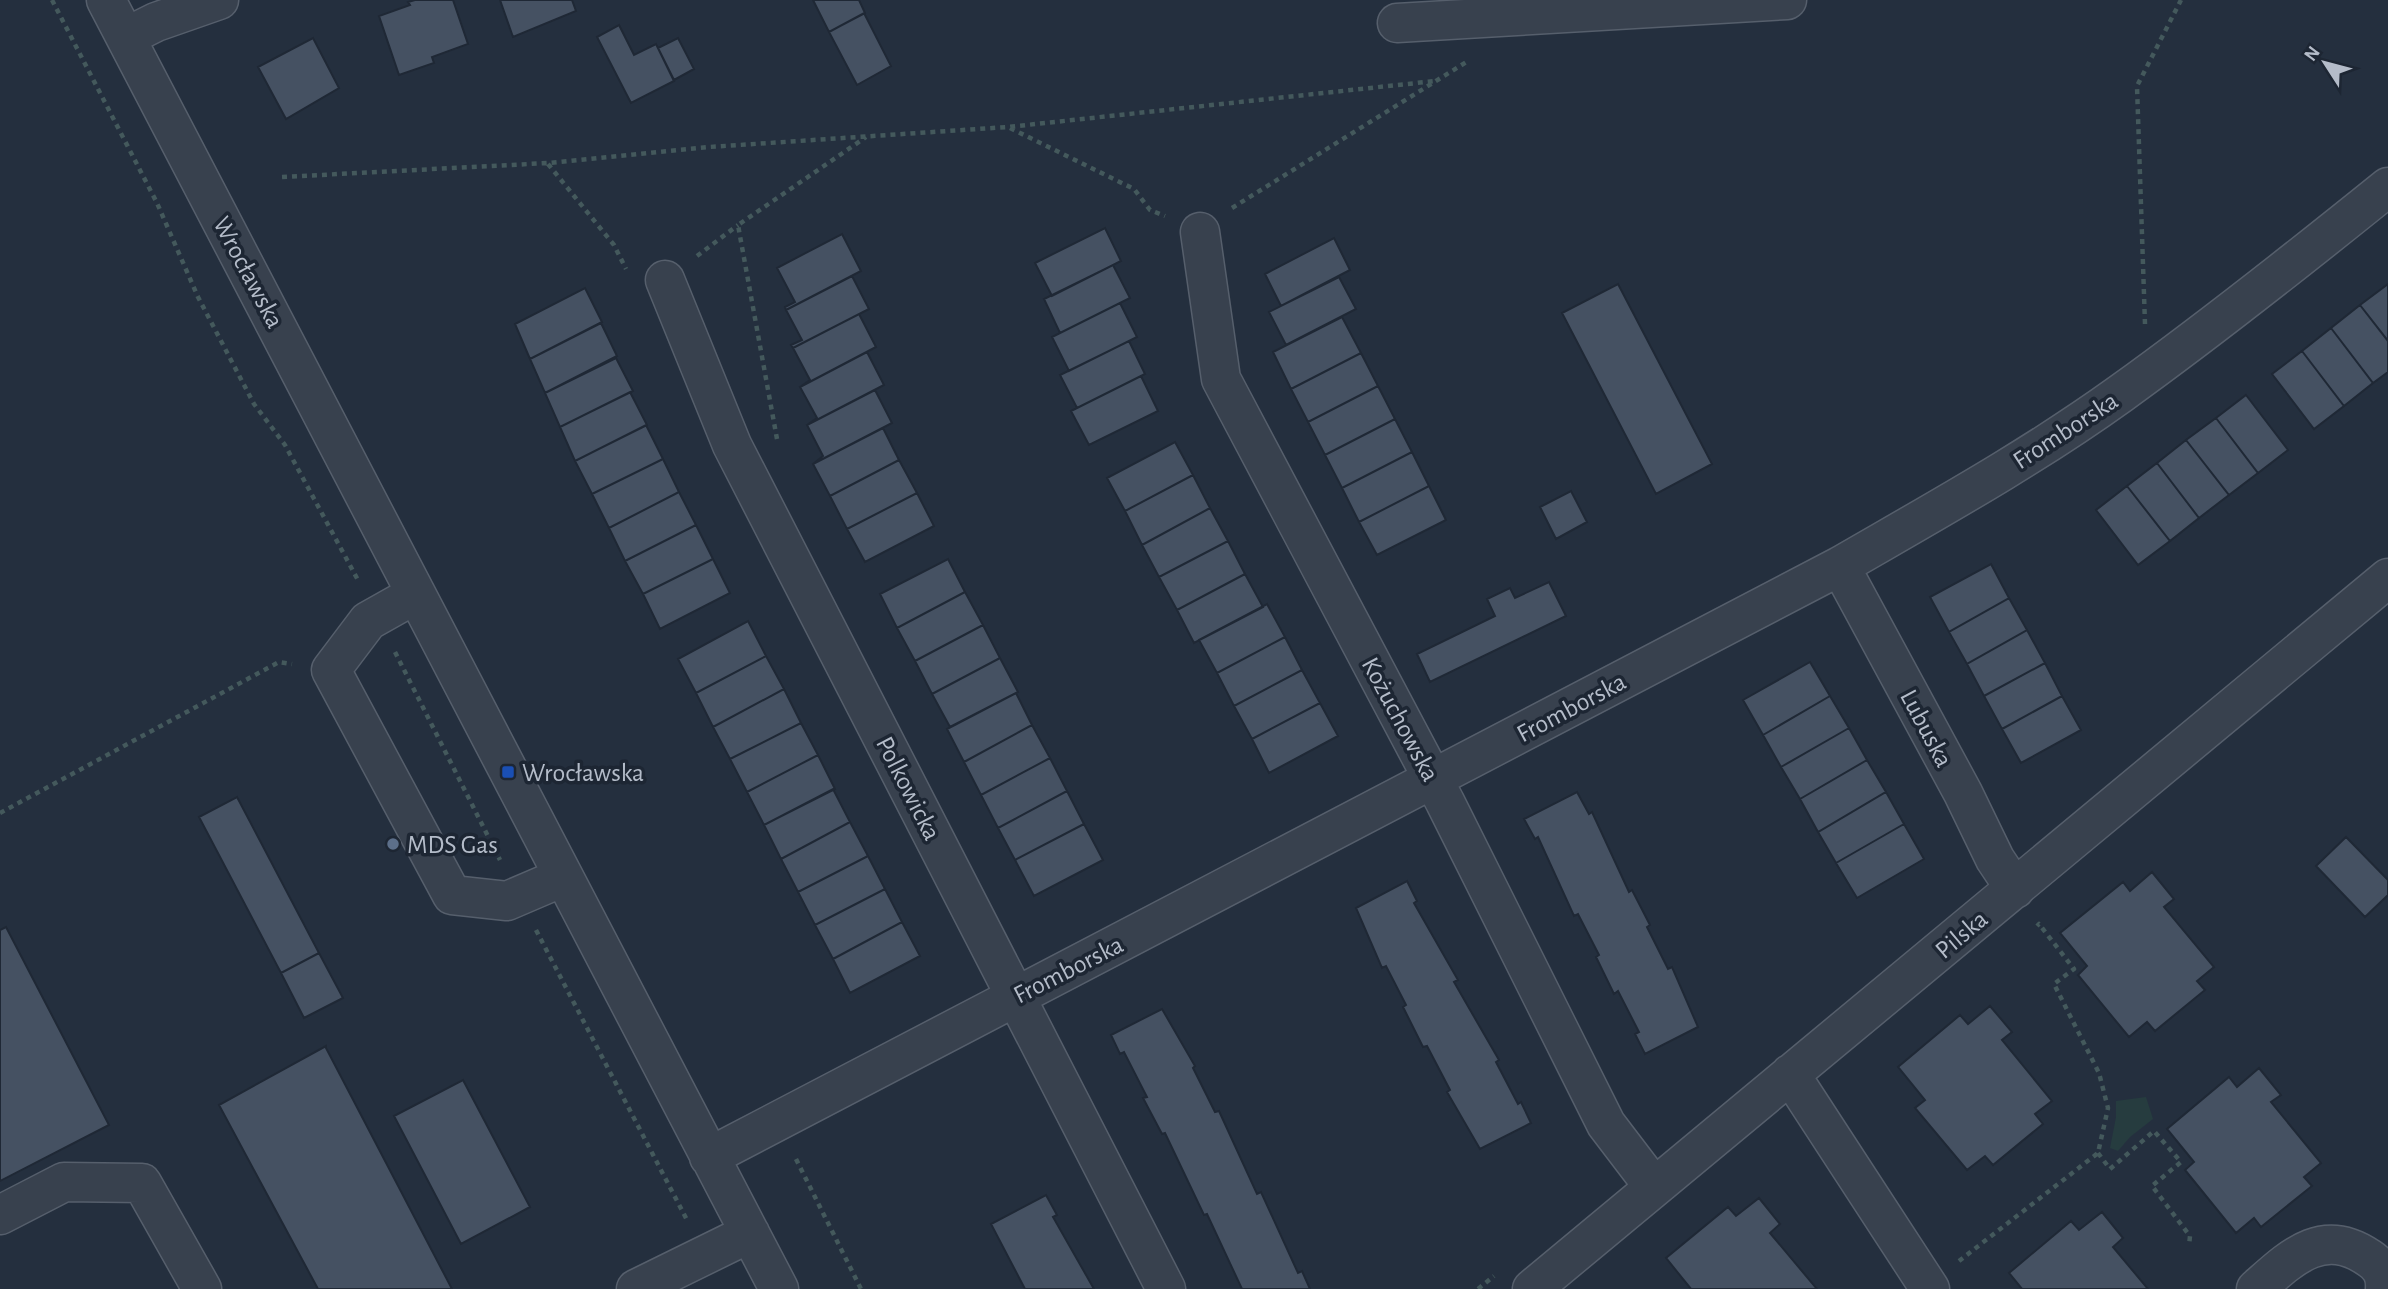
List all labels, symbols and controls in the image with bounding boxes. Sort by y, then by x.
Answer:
north arrow [2290,28,2360,98]
text: N [2301,43,2324,65]
street label: Wrocławska [208,212,288,332]
street label: Fromborska [2008,387,2123,474]
street label: Kożuchowska [1357,653,1444,786]
street label: Fromborska [1513,668,1630,747]
street label: Lubuska [1895,685,1957,772]
street label: Polkowicka [871,732,945,845]
place label: Wrocławska [522,760,644,786]
marker: Wrocławska [500,764,516,780]
place label: MDS Gas [407,832,498,858]
marker: MDS Gas [385,836,401,852]
street label: Pilska [1931,906,1993,964]
street label: Fromborska [1009,931,1127,1009]

